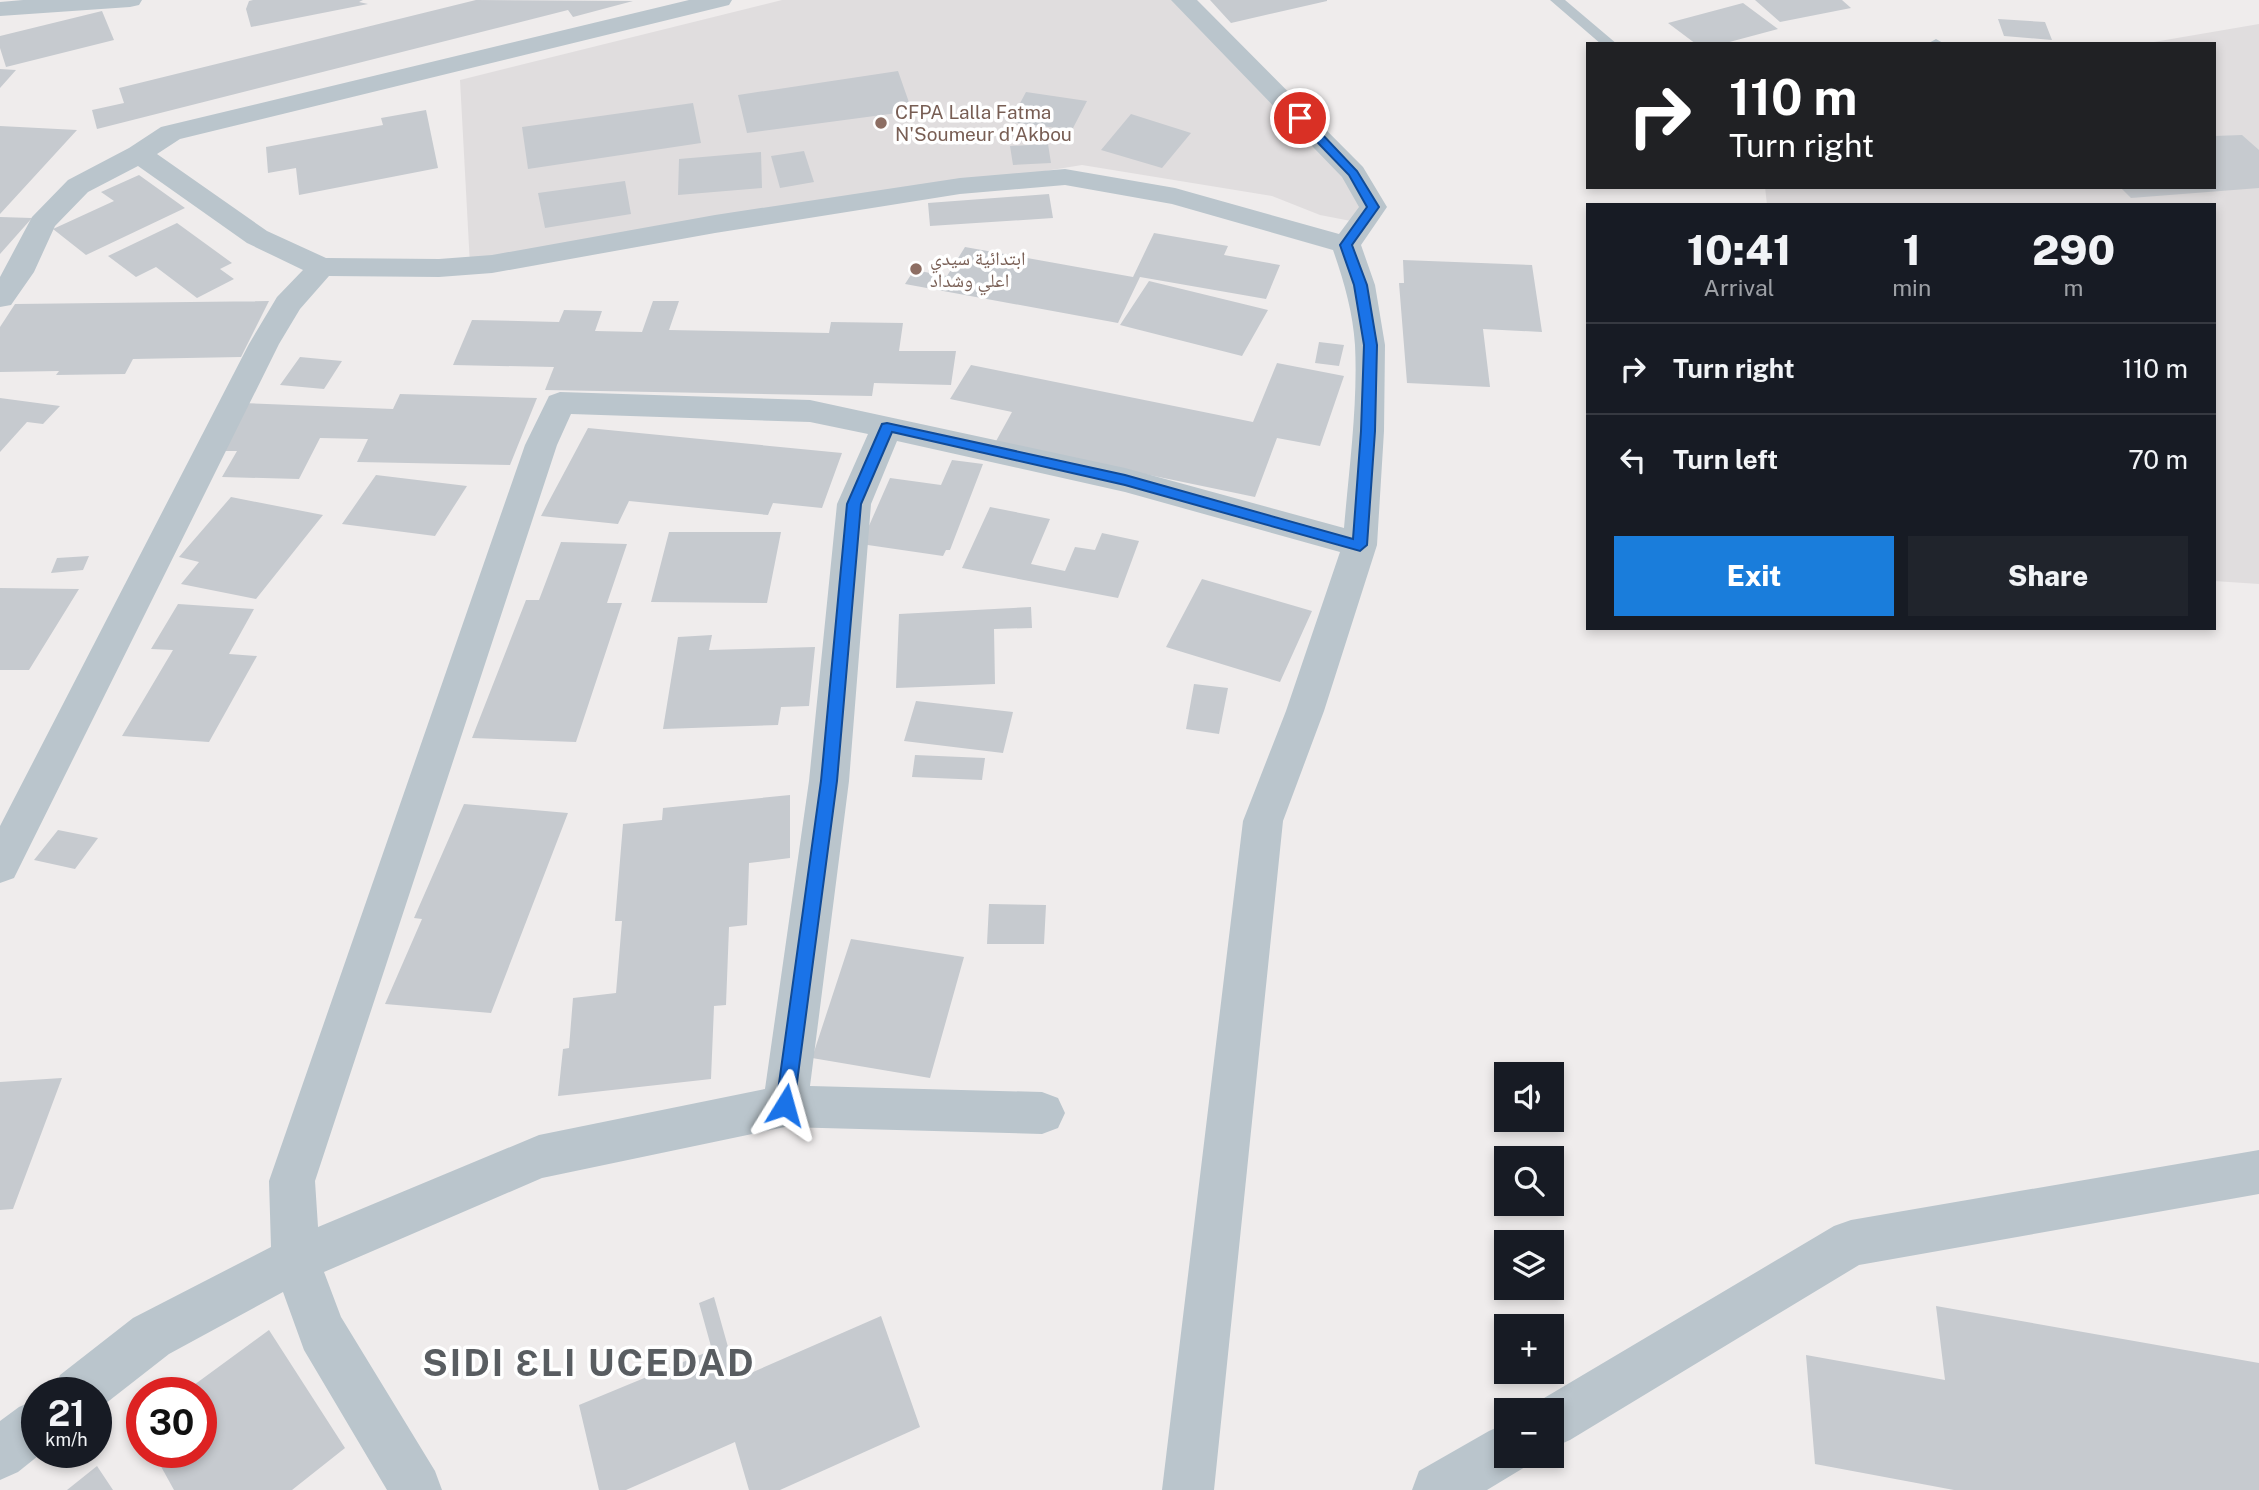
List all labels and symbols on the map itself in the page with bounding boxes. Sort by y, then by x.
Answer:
pin [1270,88,1330,148]
place label: CFPA Lalla Fatma N'Soumeur d'Akbou [895,101,1072,145]
marker: CFPA Lalla Fatma N'Soumeur d'Akbou [873,115,889,131]
place label: ابتدائية سيدي اعلي وشداد [930,247,1025,296]
marker: ابتدائية سيدي اعلي وشداد [908,261,924,277]
position arrow [748,1068,822,1142]
district label: SIDI ƐLI UCEDAD [422,1341,756,1384]
speed limit sign: 30 [126,1377,217,1468]

